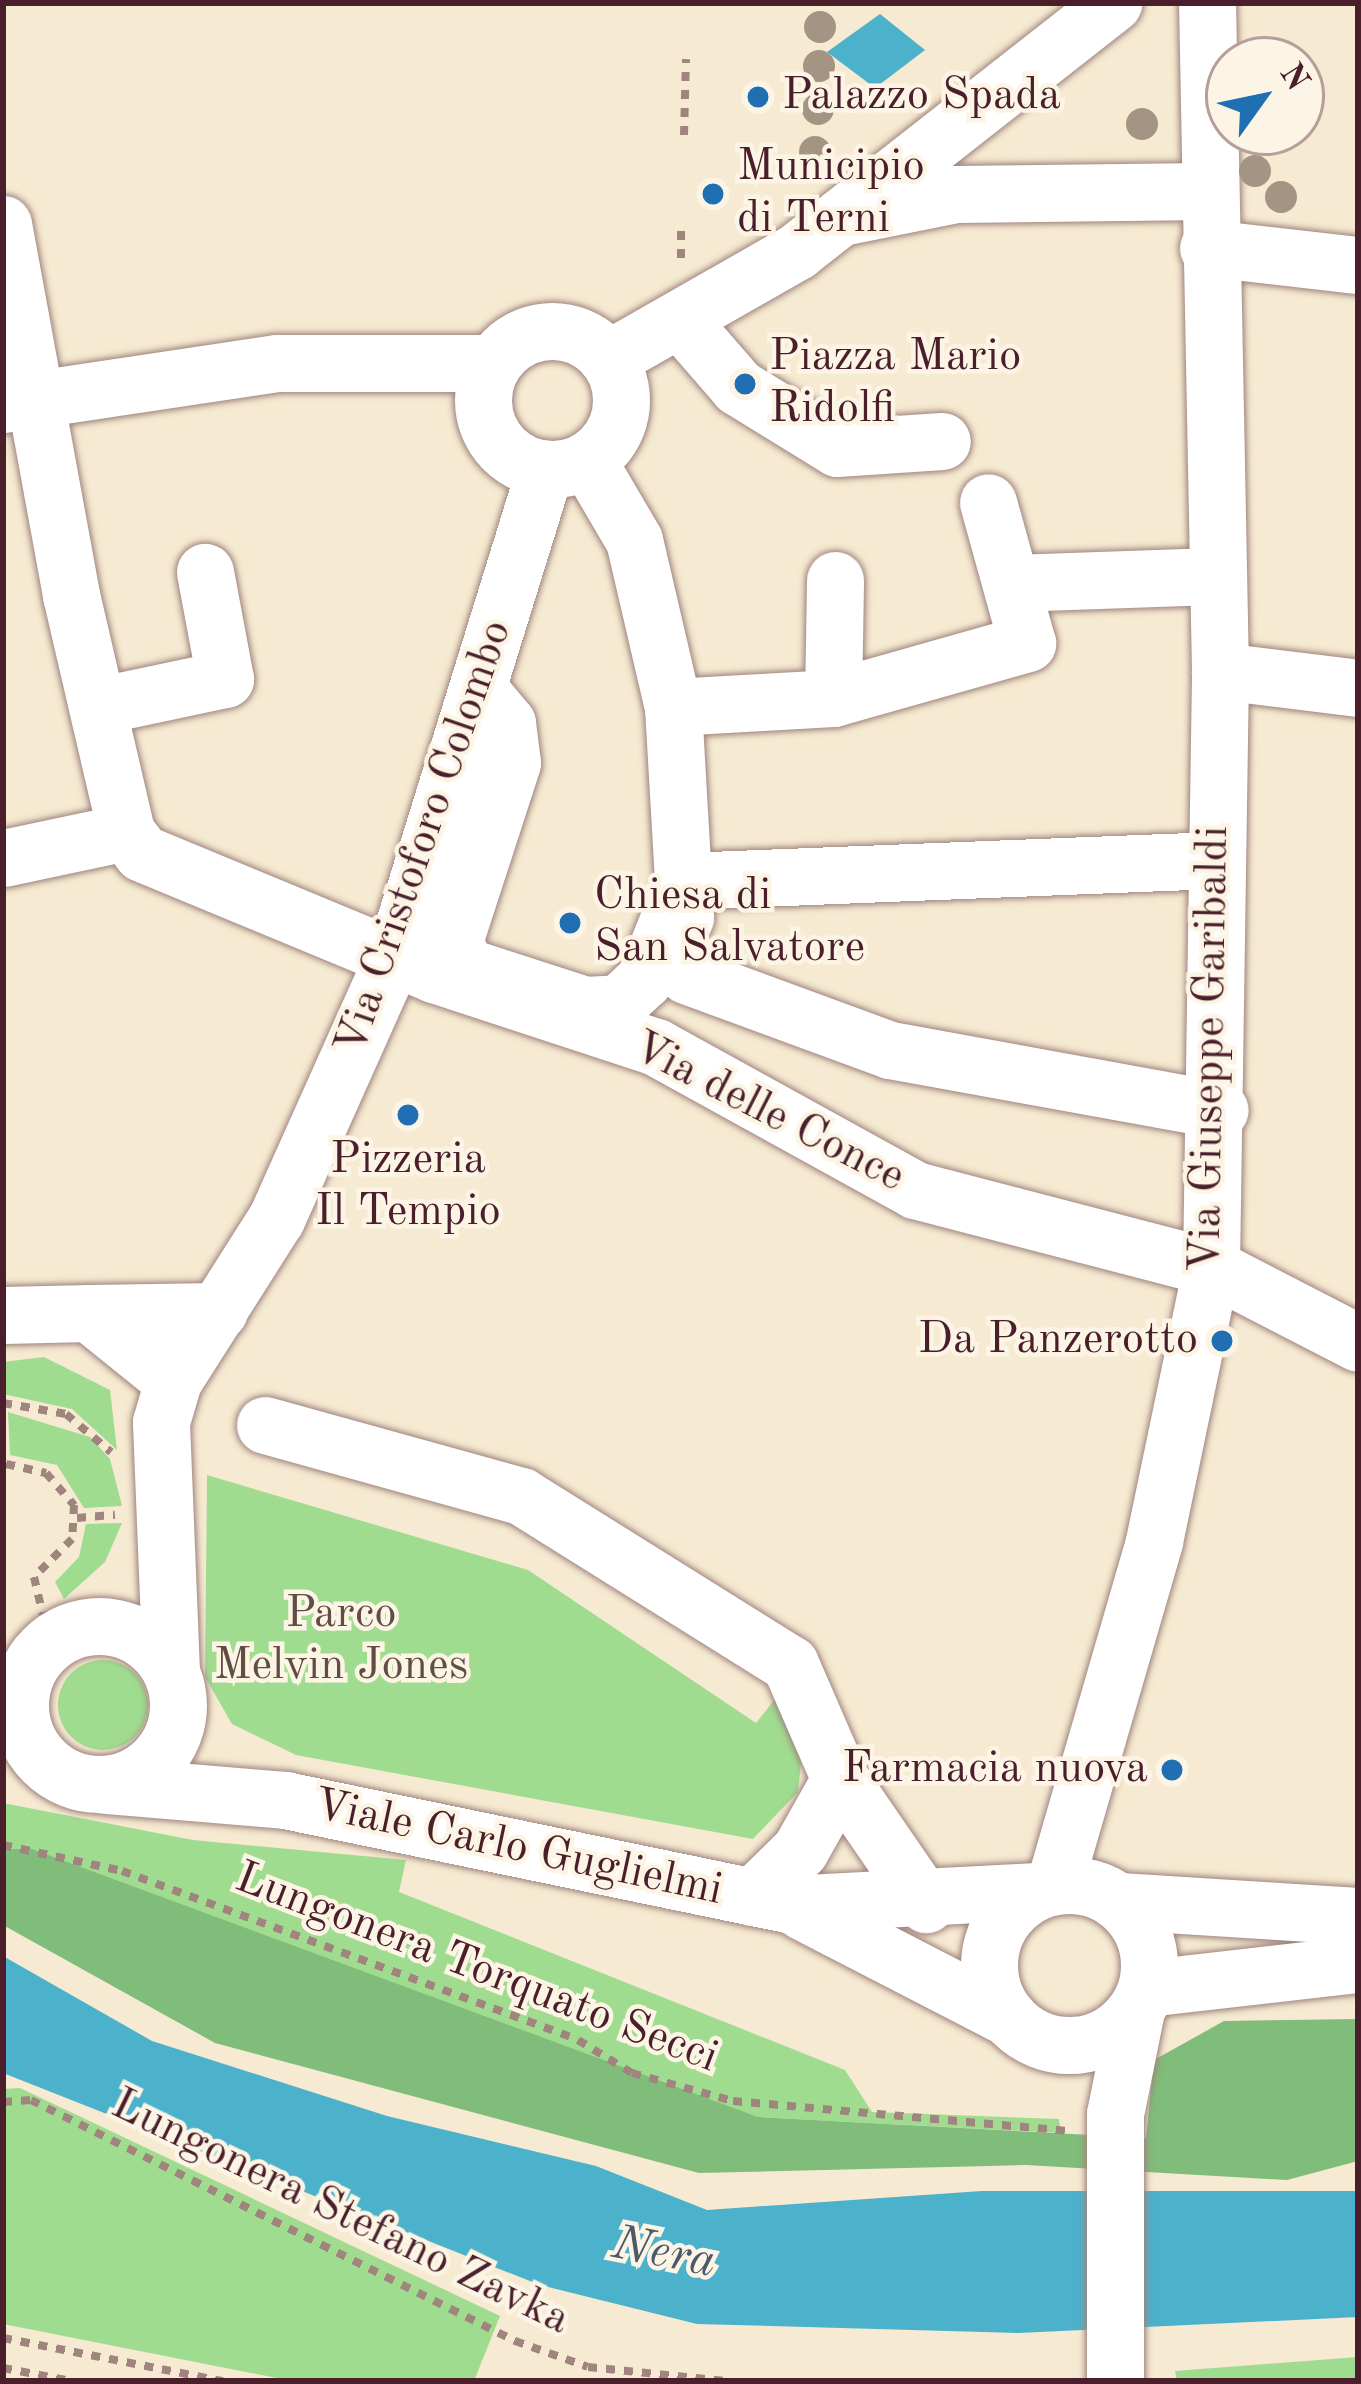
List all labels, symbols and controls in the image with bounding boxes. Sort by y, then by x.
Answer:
north arrow [1205,36,1325,156]
text: N [1272,58,1314,97]
place label: Palazzo Spada [782,70,1061,124]
marker: Palazzo Spada [745,84,771,110]
place label: Municipio di Terni [737,141,925,247]
marker: Municipio di Terni [700,181,726,207]
place label: Piazza Mario Ridolfi [769,331,1021,437]
marker: Piazza Mario Ridolfi [732,371,758,397]
street label: Via Cristoforo Colombo [325,613,525,1063]
street label: Via Giuseppe Garibaldi [1180,825,1242,1273]
place label: Chiesa di San Salvatore [594,870,865,976]
marker: Chiesa di San Salvatore [557,910,583,936]
street label: Via delle Conce [623,1021,913,1205]
marker: Pizzeria Il Tempio [395,1102,421,1128]
place label: Pizzeria Il Tempio [315,1134,501,1240]
place label: Da Panzerotto [918,1314,1198,1368]
marker: Da Panzerotto [1209,1328,1235,1354]
park label: Parco Melvin Jones [214,1588,468,1694]
place label: Farmacia nuova [842,1743,1148,1797]
marker: Farmacia nuova [1159,1757,1185,1783]
street label: Viale Carlo Guglielmi [309,1779,727,1919]
street label: Lungonera Torquato Secci [227,1852,725,2086]
street label: Lungonera Stefano Zavka [102,2078,578,2348]
water label: Nera [607,2216,721,2292]

